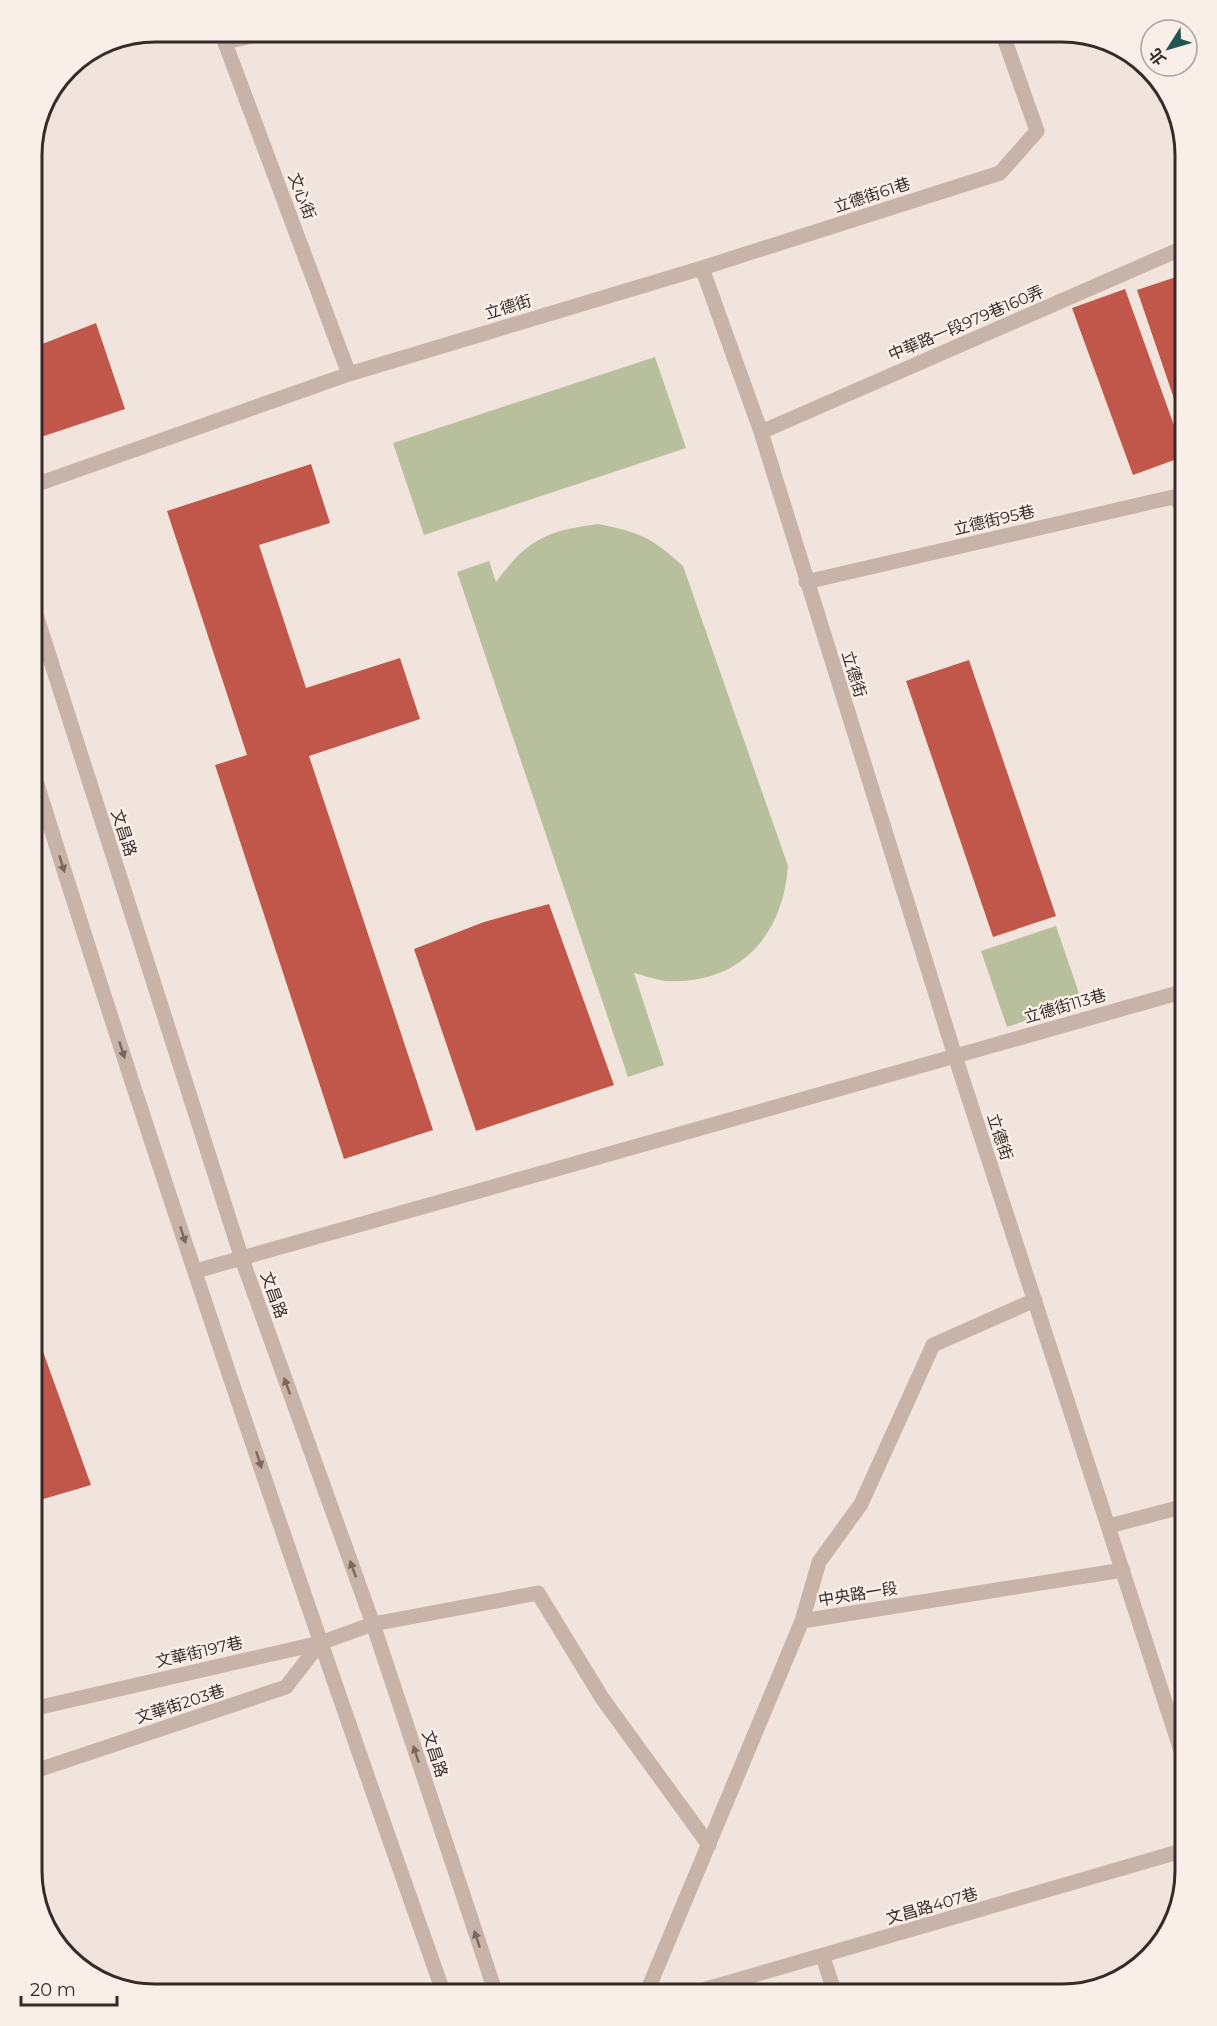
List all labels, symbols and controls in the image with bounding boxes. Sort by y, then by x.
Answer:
north arrow [1139,18,1199,78]
text: 北 [1145,45,1170,69]
street label: 文心街 [285,170,319,222]
street label: 立德街61巷 [831,174,913,216]
street label: 中華路一段979巷160弄 [885,282,1047,364]
street label: 立德街 [482,291,534,323]
street label: 立德街95巷 [952,501,1036,539]
street label: 立德街 [838,648,870,700]
street label: 文昌路 [108,807,140,859]
one-way arrow [57,855,67,873]
street label: 立德街113巷 [1022,985,1108,1027]
one-way arrow [117,1041,127,1059]
street label: 立德街 [984,1111,1016,1163]
one-way arrow [179,1226,189,1244]
street label: 文昌路 [257,1269,291,1321]
one-way arrow [282,1376,292,1394]
one-way arrow [254,1451,264,1469]
one-way arrow [348,1560,358,1578]
street label: 中央路一段 [817,1578,899,1610]
street label: 文華街197巷 [154,1633,244,1671]
street label: 文華街203巷 [133,1681,227,1727]
street label: 文昌路 [419,1728,451,1780]
one-way arrow [411,1745,420,1763]
street label: 文昌路407巷 [884,1884,980,1928]
one-way arrow [472,1930,482,1948]
scale bar [21,1969,117,2007]
text: 20 m [30,1979,76,2001]

